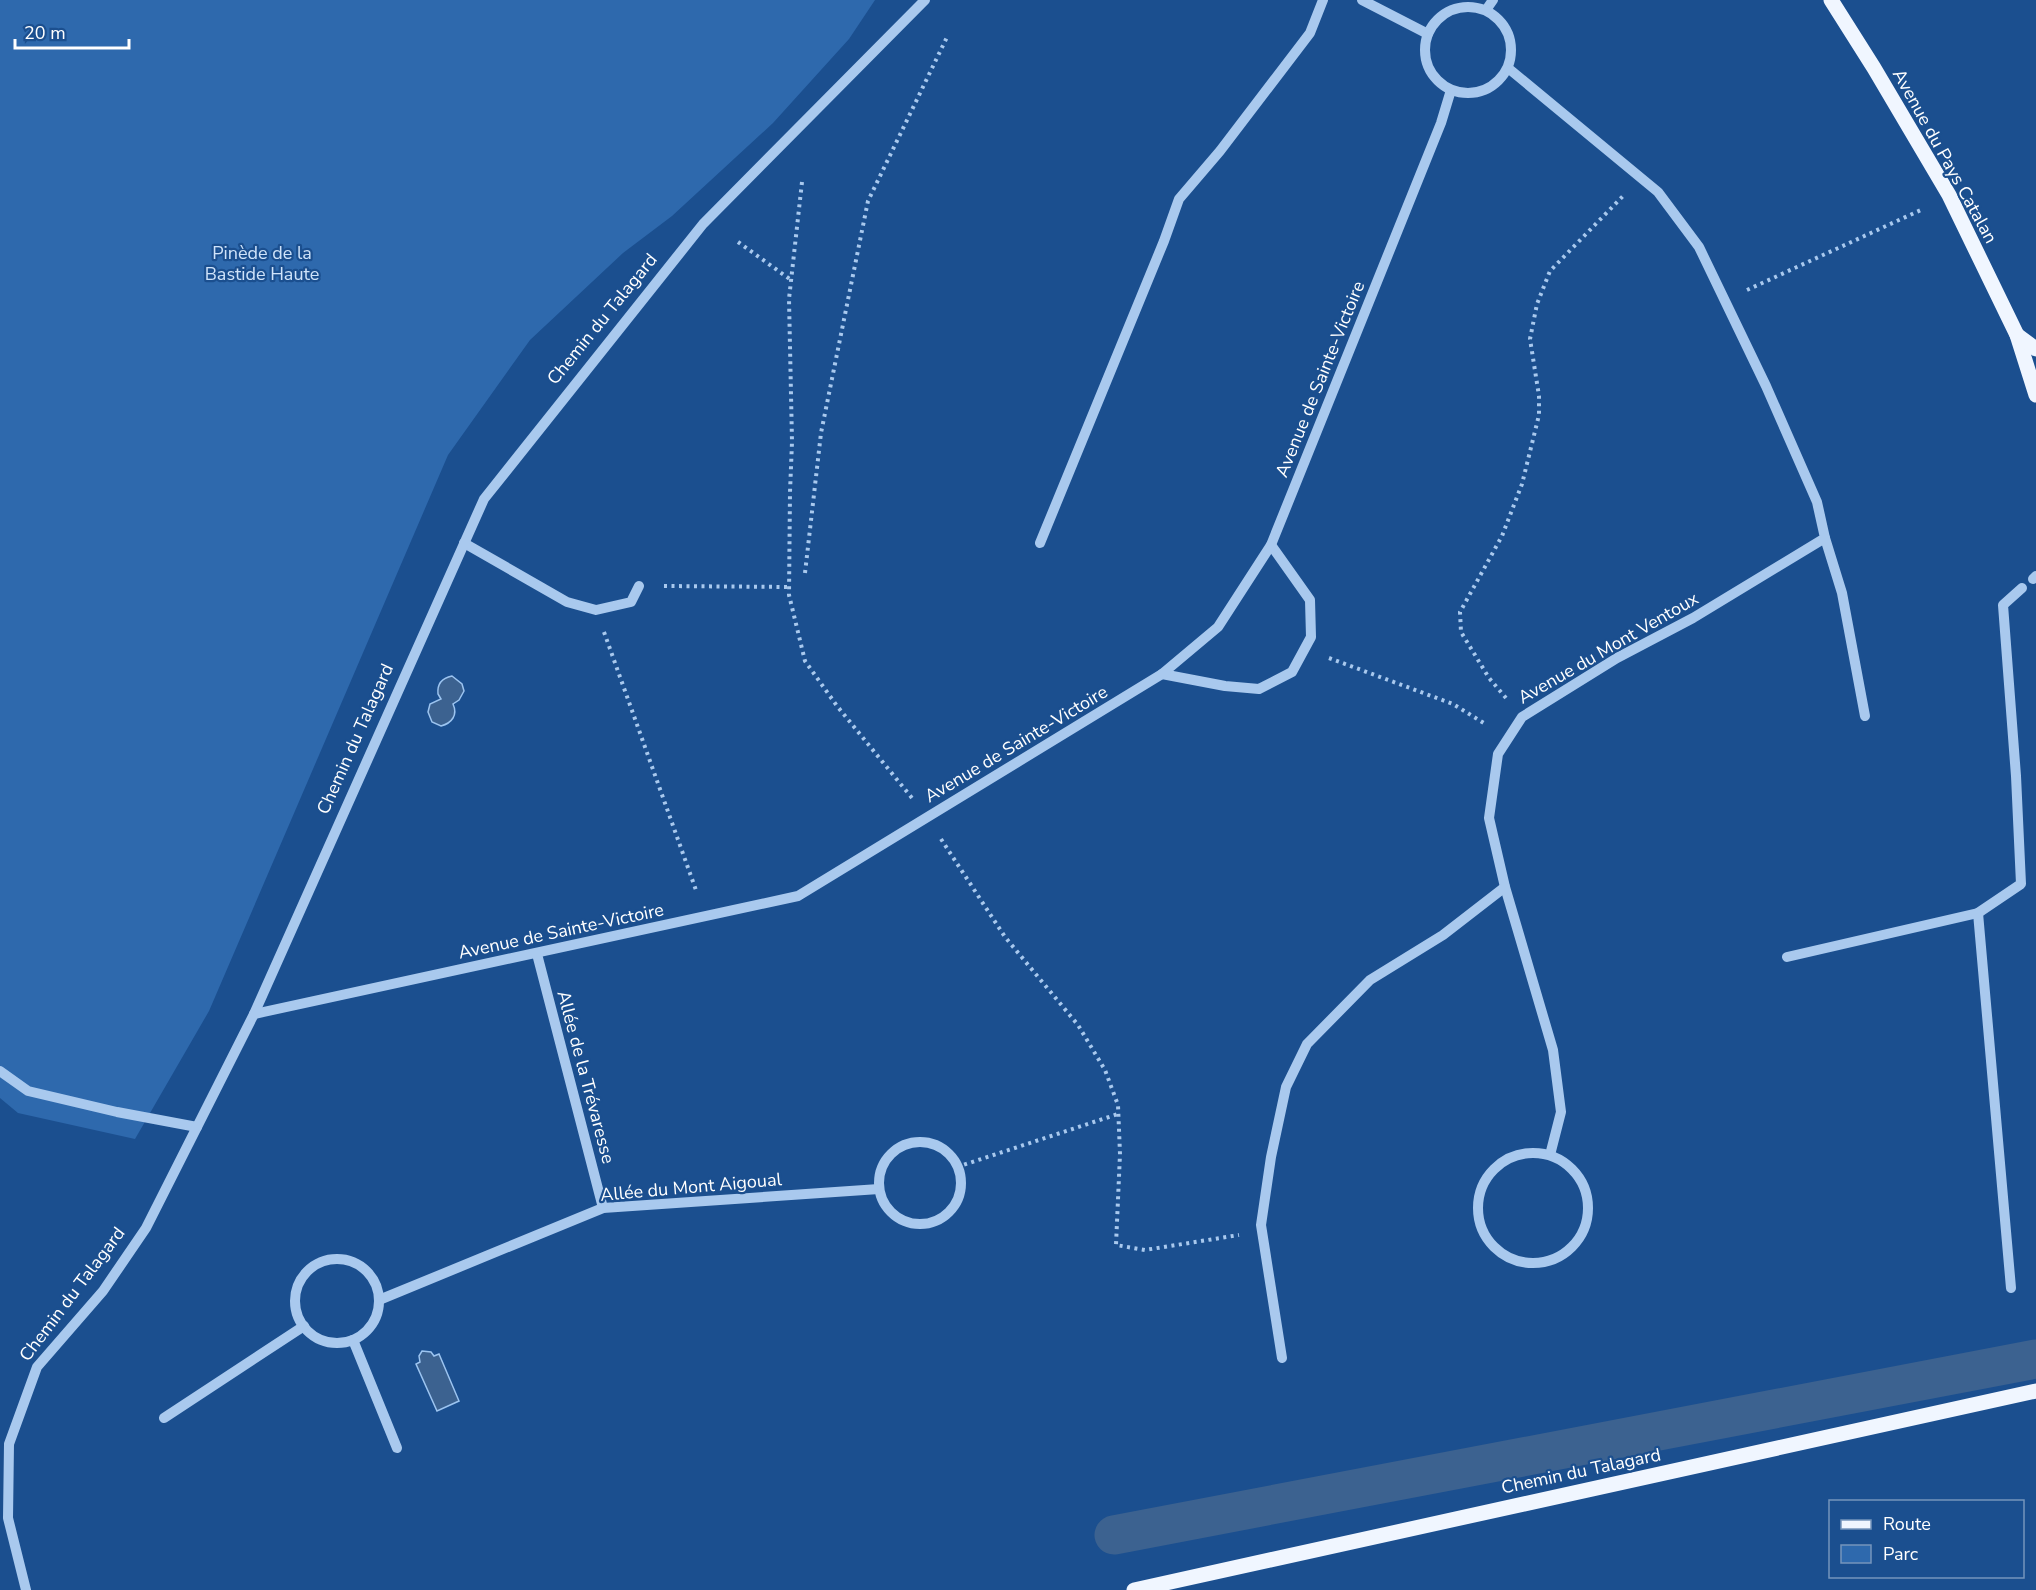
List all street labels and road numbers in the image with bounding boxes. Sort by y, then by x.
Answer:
street label: Avenue du Pays Catalan [1887,64,2003,248]
street label: Chemin du Talagard [542,248,662,390]
street label: Avenue de Sainte-Victoire [1270,277,1370,481]
street label: Avenue du Mont Ventoux [1513,586,1703,710]
street label: Chemin du Talagard [311,660,399,818]
street label: Avenue de Sainte-Victoire [920,680,1112,808]
street label: Avenue de Sainte-Victoire [456,897,666,965]
street label: Allée de la Trévaresse [551,988,621,1166]
street label: Allée du Mont Aigoual [599,1167,783,1207]
street label: Chemin du Talagard [14,1222,130,1366]
street label: Chemin du Talagard [1499,1442,1663,1500]

